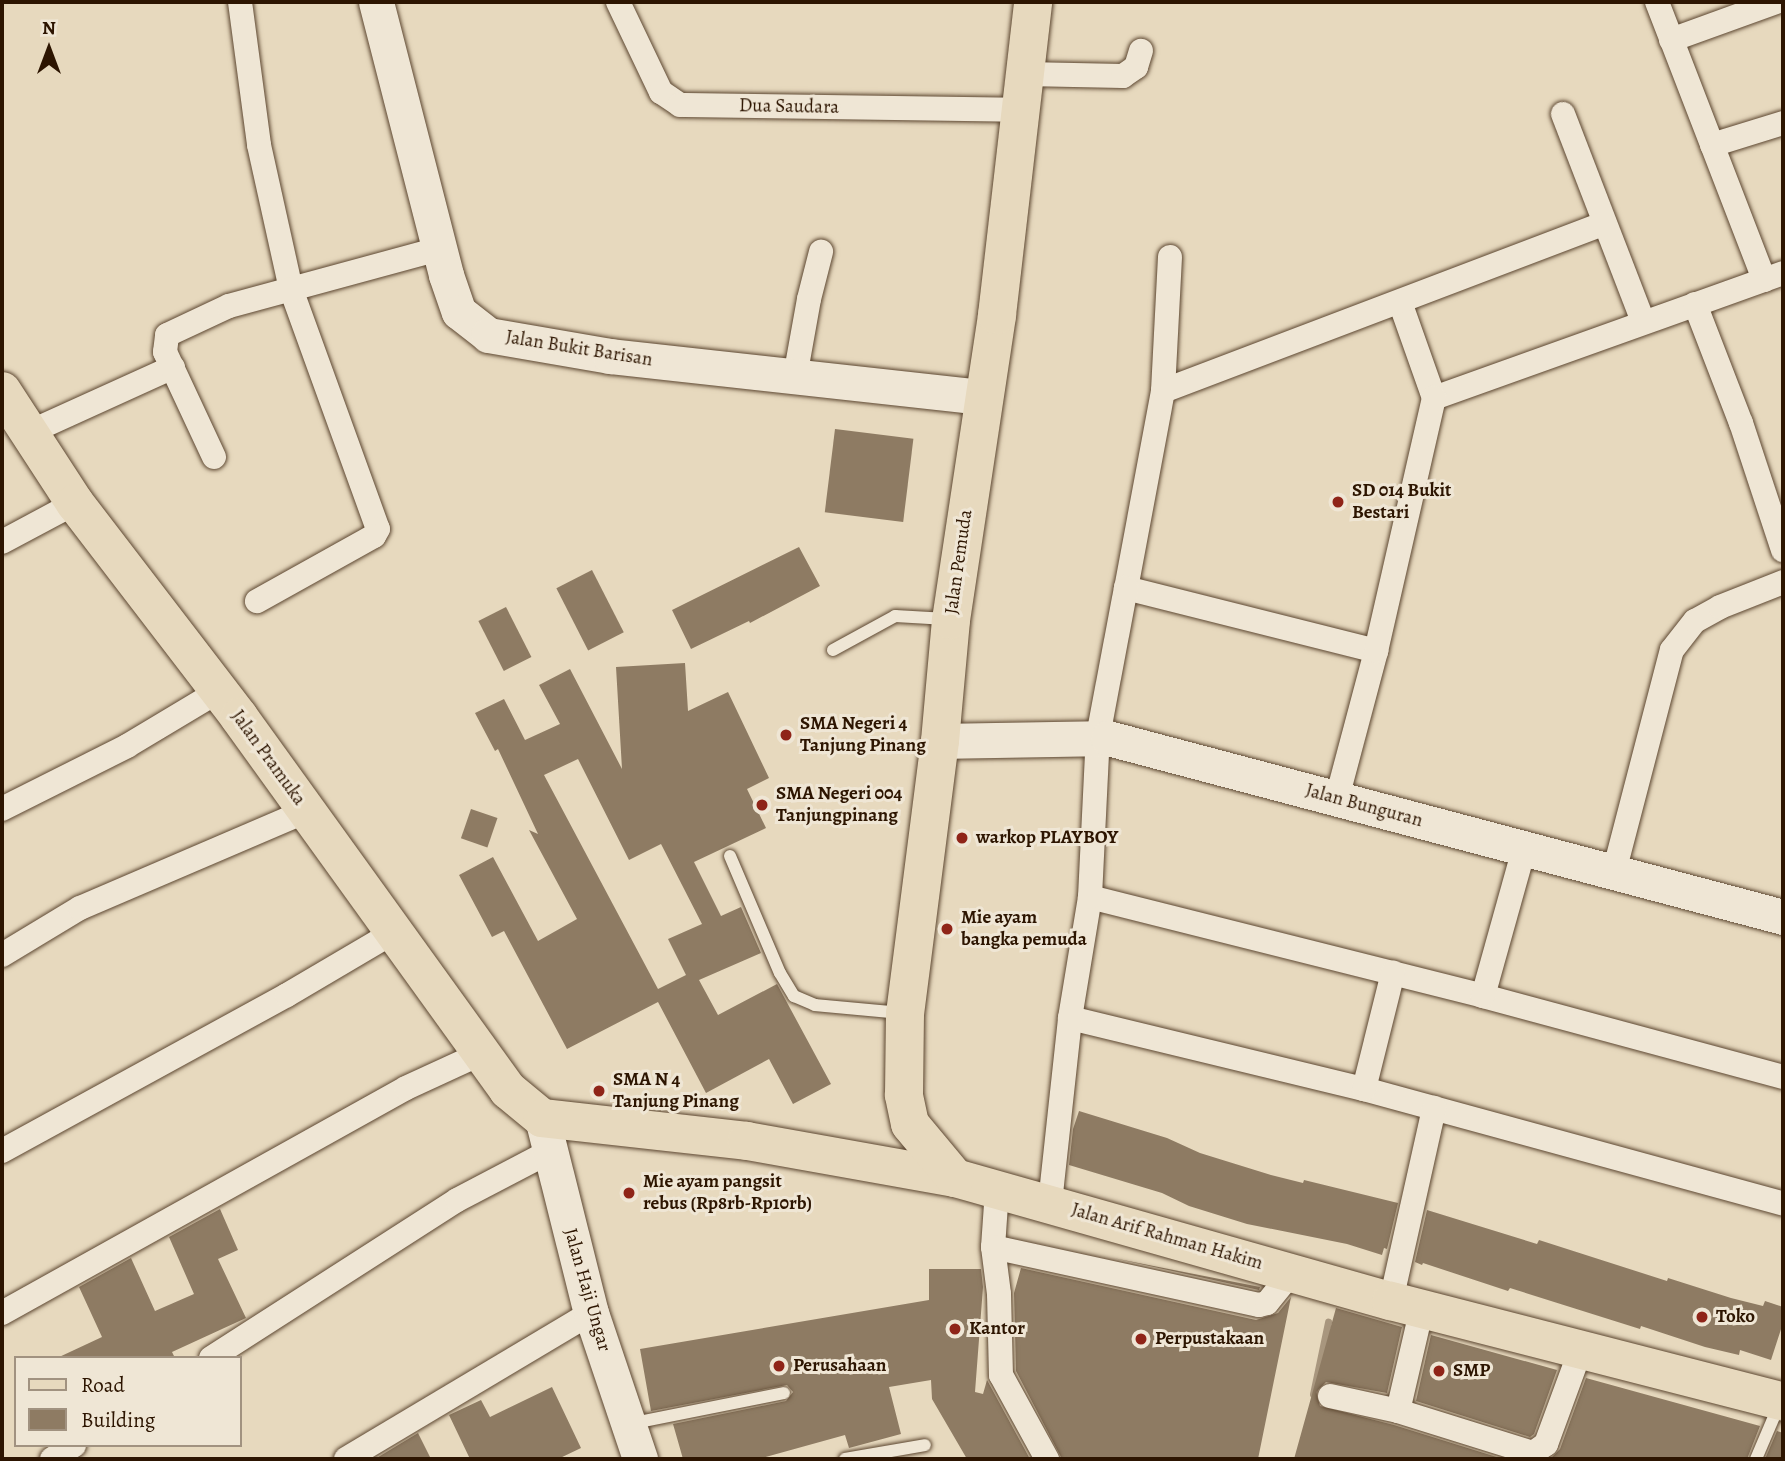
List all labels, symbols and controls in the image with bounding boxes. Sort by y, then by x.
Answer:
north arrow [14,14,84,84]
text: N [42,15,56,41]
street label: Dua Saudara [739,95,839,119]
street label: Jalan Bukit Barisan [504,326,654,372]
place label: SD 014 Bukit Bestari [1352,480,1451,524]
marker: SD 014 Bukit Bestari [1330,494,1346,510]
street label: Jalan Pemuda [940,508,978,616]
street label: Jalan Pramuka [226,706,310,810]
place label: SMA Negeri 4 Tanjung Pinang [800,713,926,757]
marker: SMA Negeri 4 Tanjung Pinang [778,727,794,743]
street label: Jalan Bunguran [1303,779,1425,833]
place label: SMA Negeri 004 Tanjungpinang [776,783,903,827]
marker: SMA Negeri 004 Tanjungpinang [754,797,770,813]
place label: warkop PLAYBOY [976,827,1118,849]
marker: warkop PLAYBOY [954,830,970,846]
place label: Mie ayam bangka pemuda [961,907,1087,951]
marker: Mie ayam bangka pemuda [939,921,955,937]
place label: SMA N 4 Tanjung Pinang [613,1069,739,1113]
marker: SMA N 4 Tanjung Pinang [591,1083,607,1099]
place label: Mie ayam pangsit rebus (Rp8rb-Rp10rb) [643,1171,812,1215]
marker: Mie ayam pangsit rebus (Rp8rb-Rp10rb) [621,1185,637,1201]
street label: Jalan Arif Rahman Hakim [1069,1199,1265,1275]
street label: Jalan Haji Ungar [559,1226,615,1354]
place label: Toko [1716,1306,1755,1328]
marker: Toko [1694,1309,1710,1325]
place label: Kantor [969,1318,1025,1340]
marker: Kantor [947,1321,963,1337]
place label: Perpustakaan [1155,1328,1264,1350]
marker: Perpustakaan [1133,1331,1149,1347]
place label: Perusahaan [793,1355,887,1377]
legend [14,1356,242,1447]
marker: Perusahaan [771,1358,787,1374]
place label: SMP [1453,1360,1490,1382]
marker: SMP [1431,1363,1447,1379]
text: Road [81,1371,125,1399]
text: Building [81,1406,155,1434]

